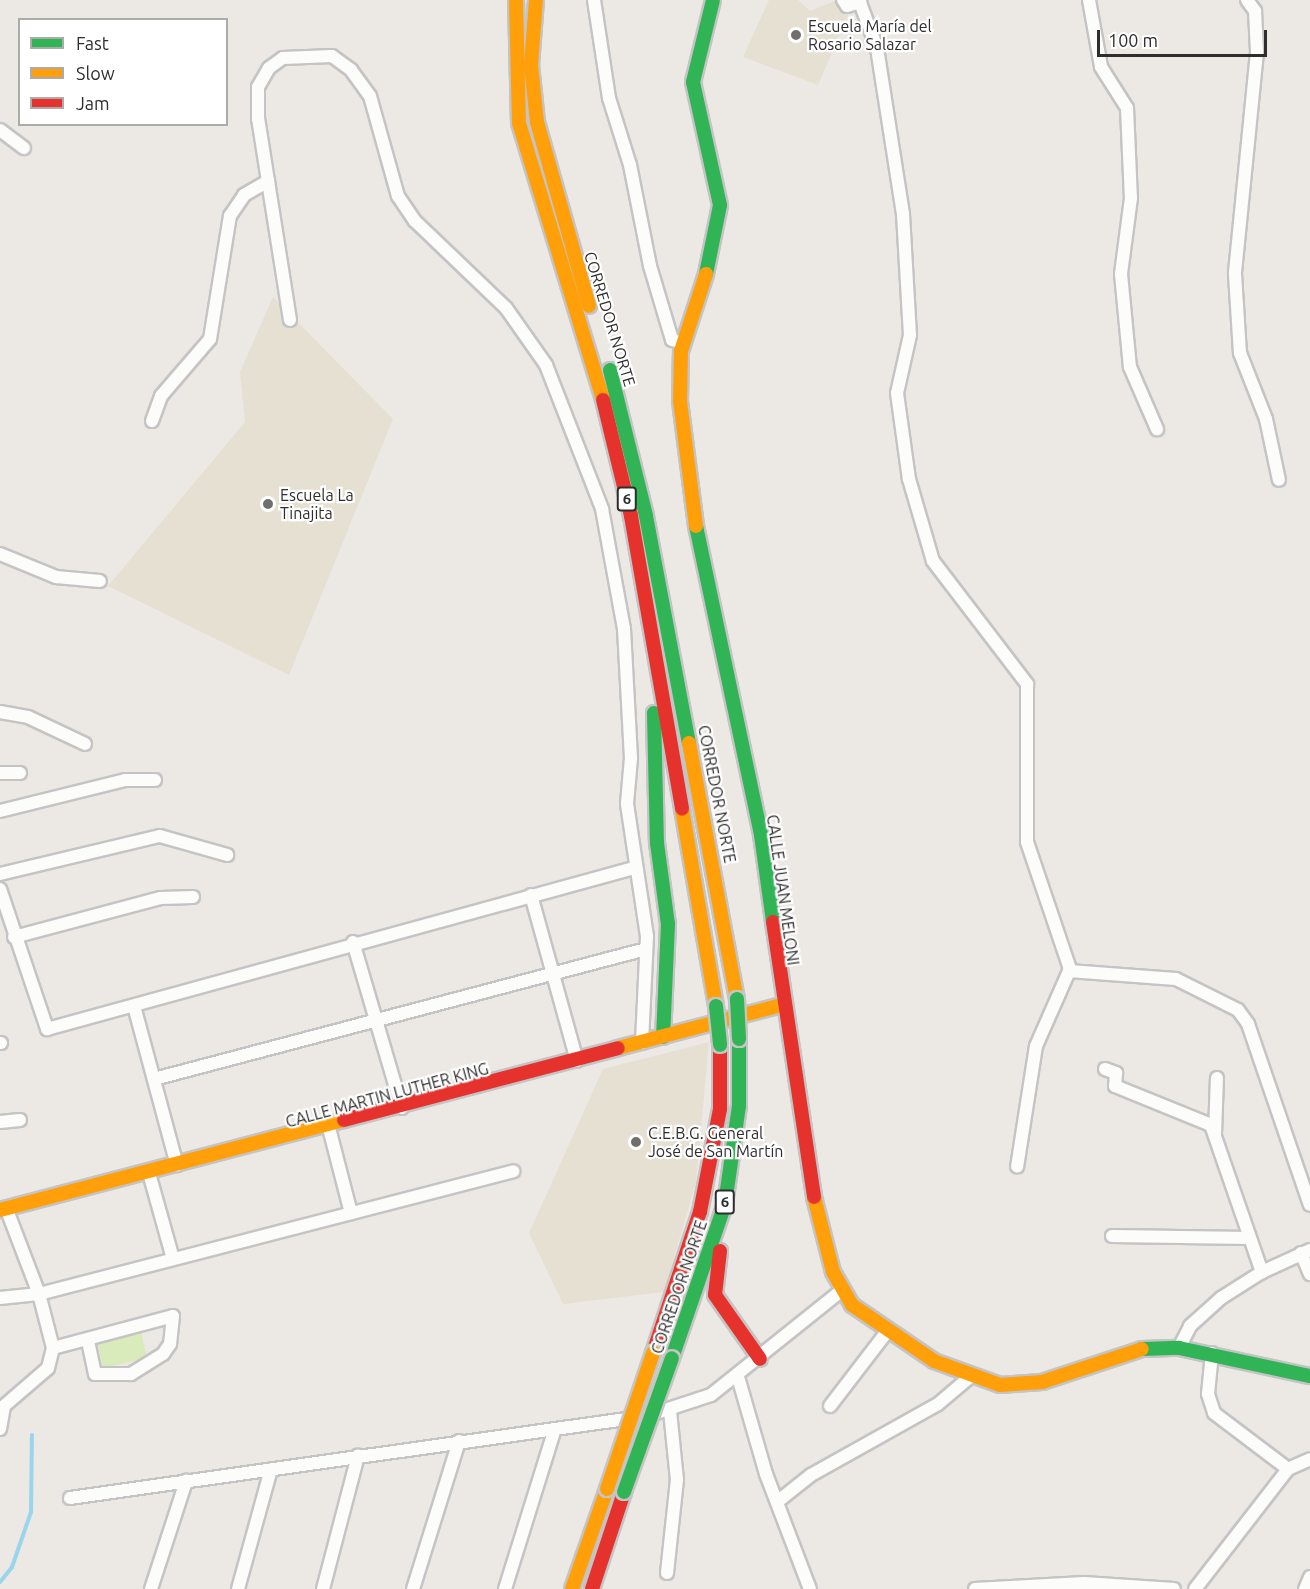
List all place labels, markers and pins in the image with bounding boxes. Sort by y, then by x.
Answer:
place label: Escuela María del Rosario Salazar [808,16,932,54]
marker: Escuela María del Rosario Salazar [789,28,803,42]
place label: Escuela La Tinajita [280,485,354,523]
marker: Escuela La Tinajita [261,497,275,511]
place label: C.E.B.G. General José de San Martín [648,1123,783,1161]
marker: C.E.B.G. General José de San Martín [629,1135,643,1149]

